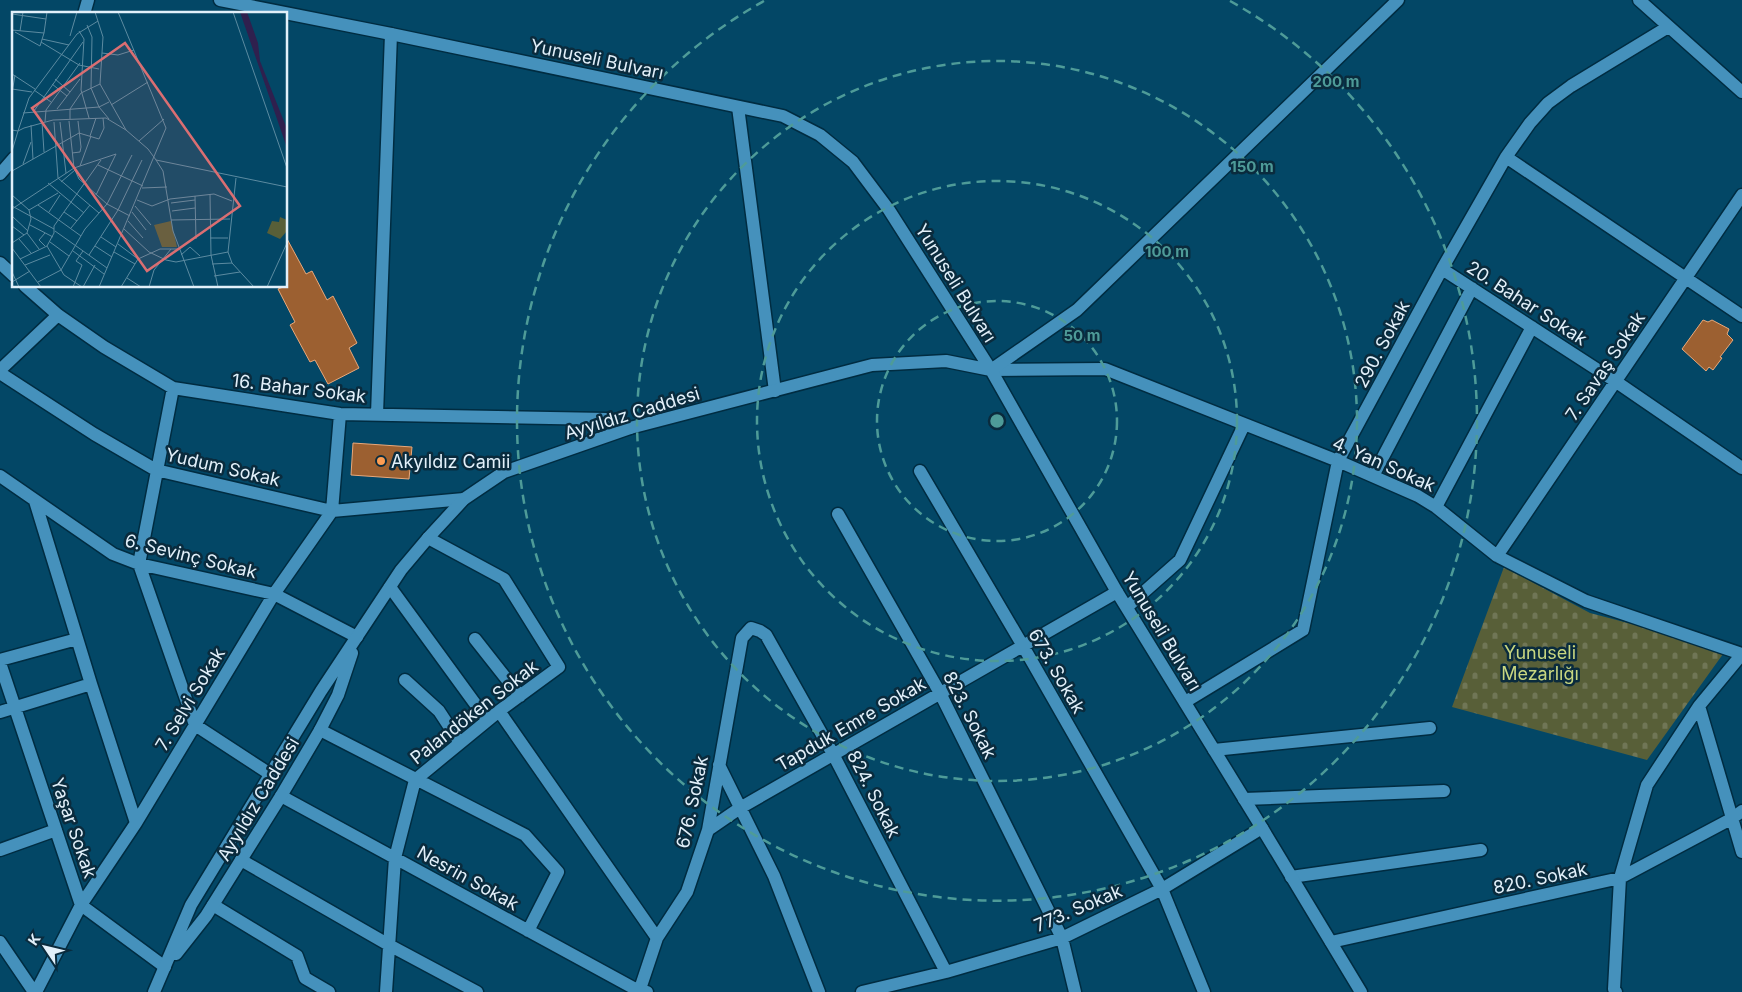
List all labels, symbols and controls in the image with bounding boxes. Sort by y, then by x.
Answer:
inset map [12,12,288,288]
street label: Yunuseli Bulvarı [528,35,666,83]
text: 200 m [1313,72,1359,91]
text: 150 m [1230,157,1274,176]
street label: Yunuseli Bulvarı [911,220,1001,346]
text: 100 m [1145,242,1189,261]
street label: 20. Bahar Sokak [1463,256,1591,350]
street label: 290. Sokak [1350,297,1414,391]
street label: 7. Savaş Sokak [1561,308,1649,424]
text: 50 m [1064,326,1100,345]
street label: 16. Bahar Sokak [231,369,367,407]
street label: Ayyıldız Caddesi [562,382,702,444]
centre of rings [988,412,1006,430]
street label: 4. Yan Sokak [1329,432,1439,496]
street label: Yudum Sokak [164,444,282,490]
place label: Akyıldız Camii [391,451,510,472]
marker: Akyıldız Camii [375,455,387,467]
street label: 6. Sevinç Sokak [123,529,259,583]
street label: Yunuseli Bulvarı [1118,567,1206,695]
street label: 673. Sokak [1024,625,1090,717]
park label: Yunuseli Mezarlığı [1501,642,1579,684]
street label: 7. Selvi Sokak [151,644,229,754]
street label: Palandöken Sokak [406,656,542,768]
street label: 823. Sokak [939,668,1001,762]
street label: Tapduk Emre Sokak [773,673,929,775]
street label: Ayyıldız Caddesi [213,734,303,864]
street label: 824. Sokak [843,747,905,841]
street label: 676. Sokak [672,754,712,850]
street label: Yaşar Sokak [47,775,101,881]
street label: Nesrin Sokak [414,841,523,915]
street label: 820. Sokak [1491,858,1589,898]
street label: 773. Sokak [1031,880,1125,936]
north arrow [20,922,70,972]
text: K [24,930,44,948]

